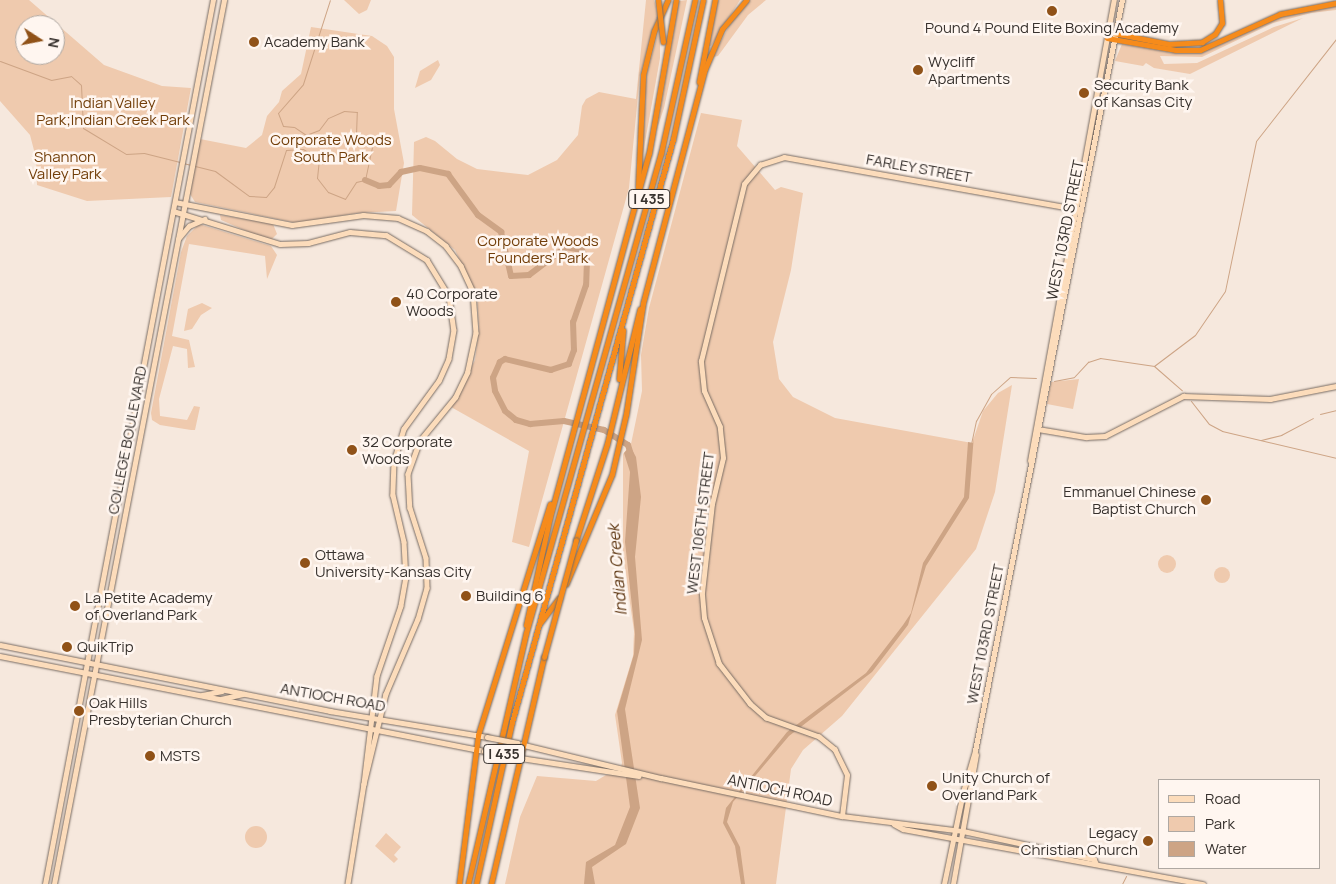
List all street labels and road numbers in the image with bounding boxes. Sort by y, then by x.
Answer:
street label: FARLEY STREET [864,150,974,186]
street label: WEST 103RD STREET [1043,158,1087,302]
road number: I 435 [628,188,670,210]
street label: COLLEGE BOULEVARD [104,364,150,516]
street label: WEST 106TH STREET [682,451,718,595]
street label: WEST 103RD STREET [963,562,1007,706]
street label: ANTIOCH ROAD [279,679,387,715]
road number: I 435 [483,742,525,766]
street label: ANTIOCH ROAD [726,770,834,810]

